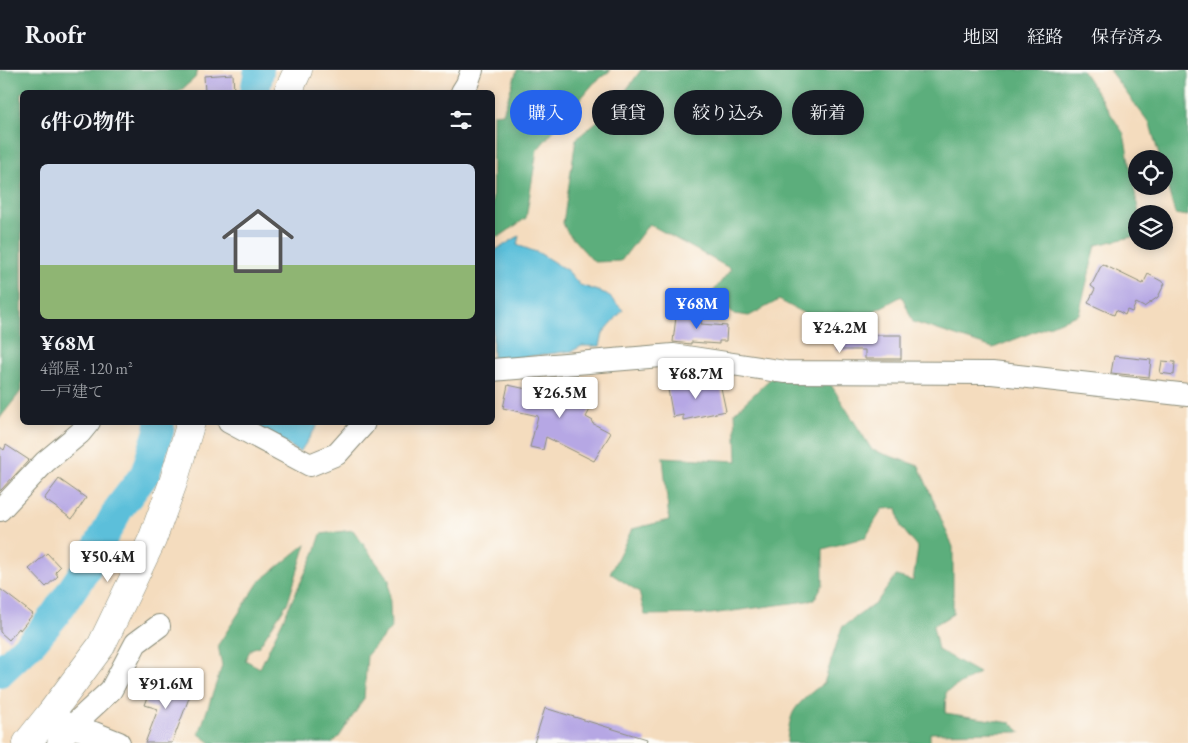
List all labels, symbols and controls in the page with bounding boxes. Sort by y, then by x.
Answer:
text: Roofr [25,19,86,50]
text: 地図 [963,25,999,48]
text: 経路 [1027,25,1063,48]
text: 保存済み [1091,25,1163,48]
chip: 購入 [510,90,582,135]
chip: 賃貸 [592,90,664,135]
chip: 絞り込み [674,90,782,135]
chip: 新着 [792,90,864,135]
icon: filters [447,106,475,134]
text: 6件の物件 [40,108,135,135]
map controls [1128,150,1173,250]
button: locate [1128,150,1173,195]
icon: home [213,196,303,286]
button: layers [1128,205,1173,250]
pin: ¥68M [667,288,727,330]
text: ¥68M [676,293,718,314]
pin: ¥24.2M [799,312,881,354]
text: ¥24.2M [813,317,867,338]
text: ¥68M [40,329,95,356]
text: 4部屋 · 120 m² [40,358,133,379]
pin: ¥68.7M [655,358,737,400]
text: ¥68.7M [669,363,723,384]
pin: ¥26.5M [519,376,601,419]
text: 一戸建て [40,381,104,402]
text: ¥26.5M [533,382,587,403]
pin: ¥50.4M [67,540,149,583]
text: ¥50.4M [81,546,135,567]
pin: ¥91.6M [125,668,207,710]
text: ¥91.6M [139,673,193,694]

